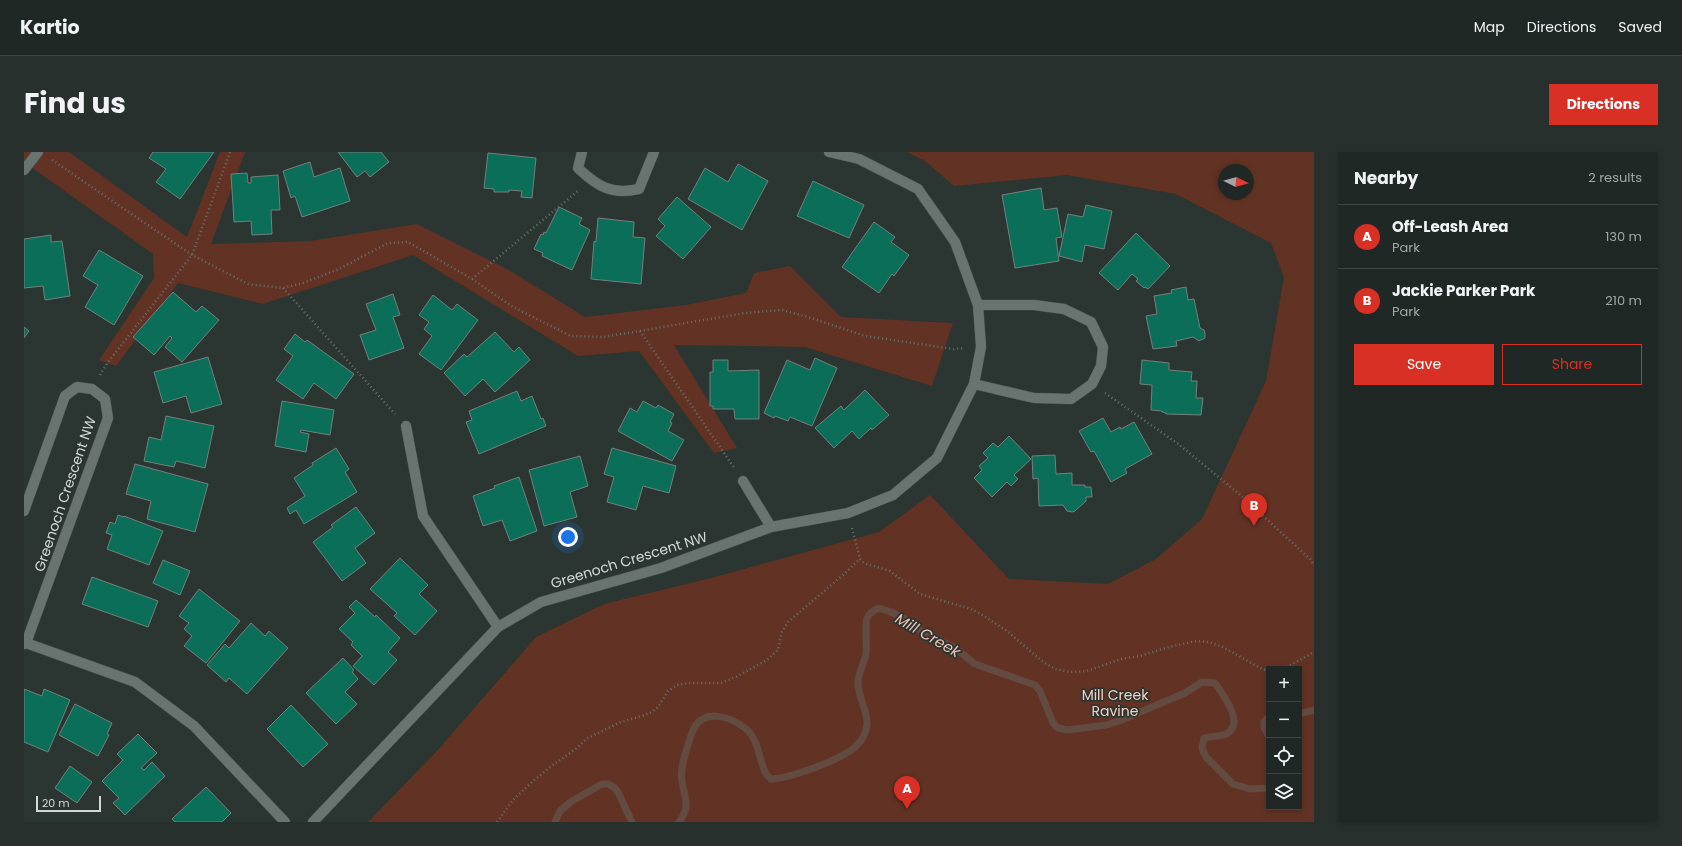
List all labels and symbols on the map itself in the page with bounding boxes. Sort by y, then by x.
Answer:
north arrow [1218,164,1254,200]
street label: Greenoch Crescent NW [29,413,101,574]
pin: B [1241,493,1267,526]
street label: Greenoch Crescent NW [548,526,710,593]
your location [558,527,578,547]
water label: Mill Creek [892,608,966,663]
park label: Mill Creek Ravine [1082,685,1149,721]
pin: A [894,776,920,809]
scale bar [36,794,101,813]

